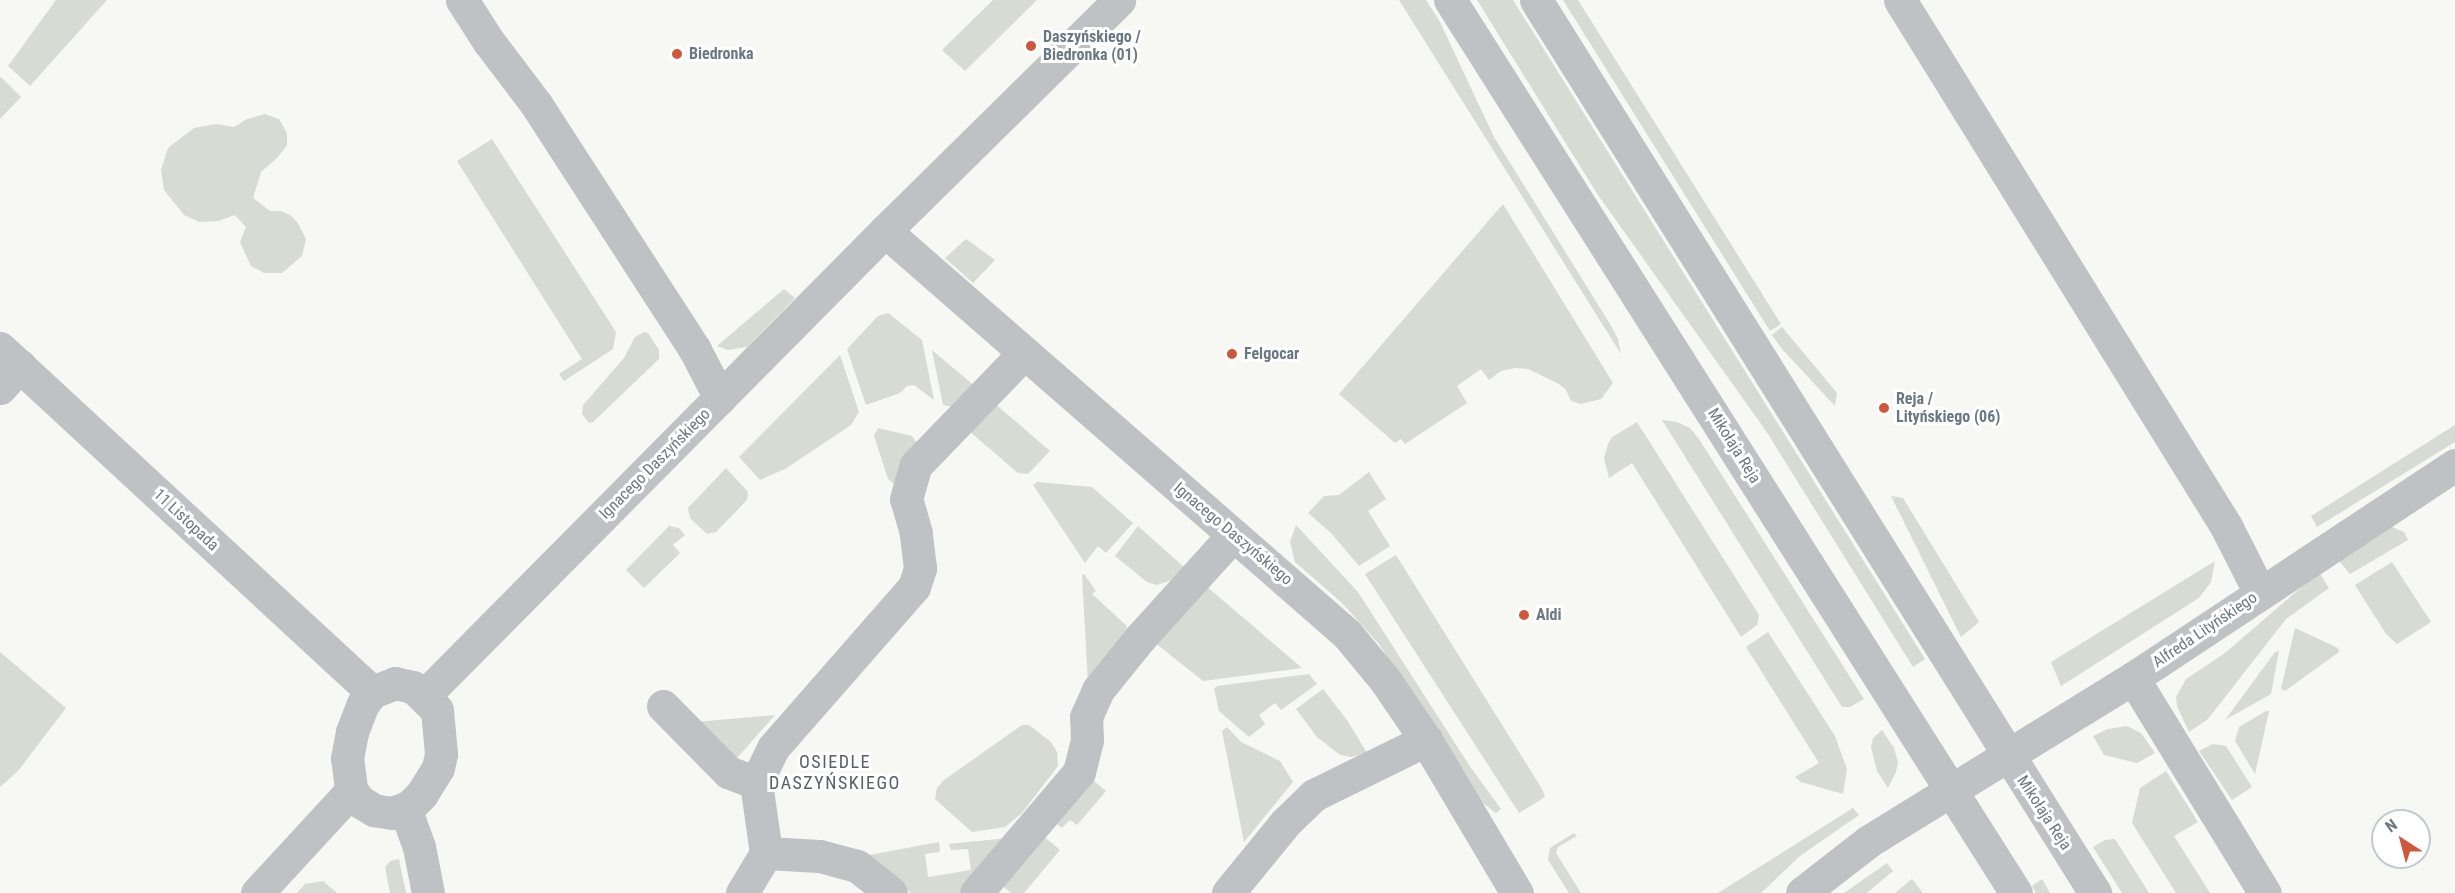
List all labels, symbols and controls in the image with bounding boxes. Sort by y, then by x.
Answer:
place label: Daszyńskiego / Biedronka (01) [1043,27,1141,65]
marker: Daszyńskiego / Biedronka (01) [1024,39,1038,53]
place label: Biedronka [689,44,754,64]
marker: Biedronka [670,47,684,61]
place label: Felgocar [1244,344,1299,364]
marker: Felgocar [1225,347,1239,361]
place label: Reja / Lityńskiego (06) [1896,389,2000,427]
marker: Reja / Lityńskiego (06) [1877,401,1891,415]
street label: Ignacego Daszyńskiego [596,405,714,523]
street label: Mikołaja Reja [1703,405,1765,487]
street label: Ignacego Daszyńskiego [1170,479,1296,589]
street label: 11 Listopada [150,485,222,555]
street label: Alfreda Lityńskiego [2149,588,2261,672]
place label: Aldi [1536,605,1562,625]
marker: Aldi [1517,608,1531,622]
district label: OSIEDLE DASZYŃSKIEGO [769,752,901,795]
street label: Mikołaja Reja [2013,772,2075,854]
north arrow [2371,809,2431,869]
text: N [2382,815,2401,836]

